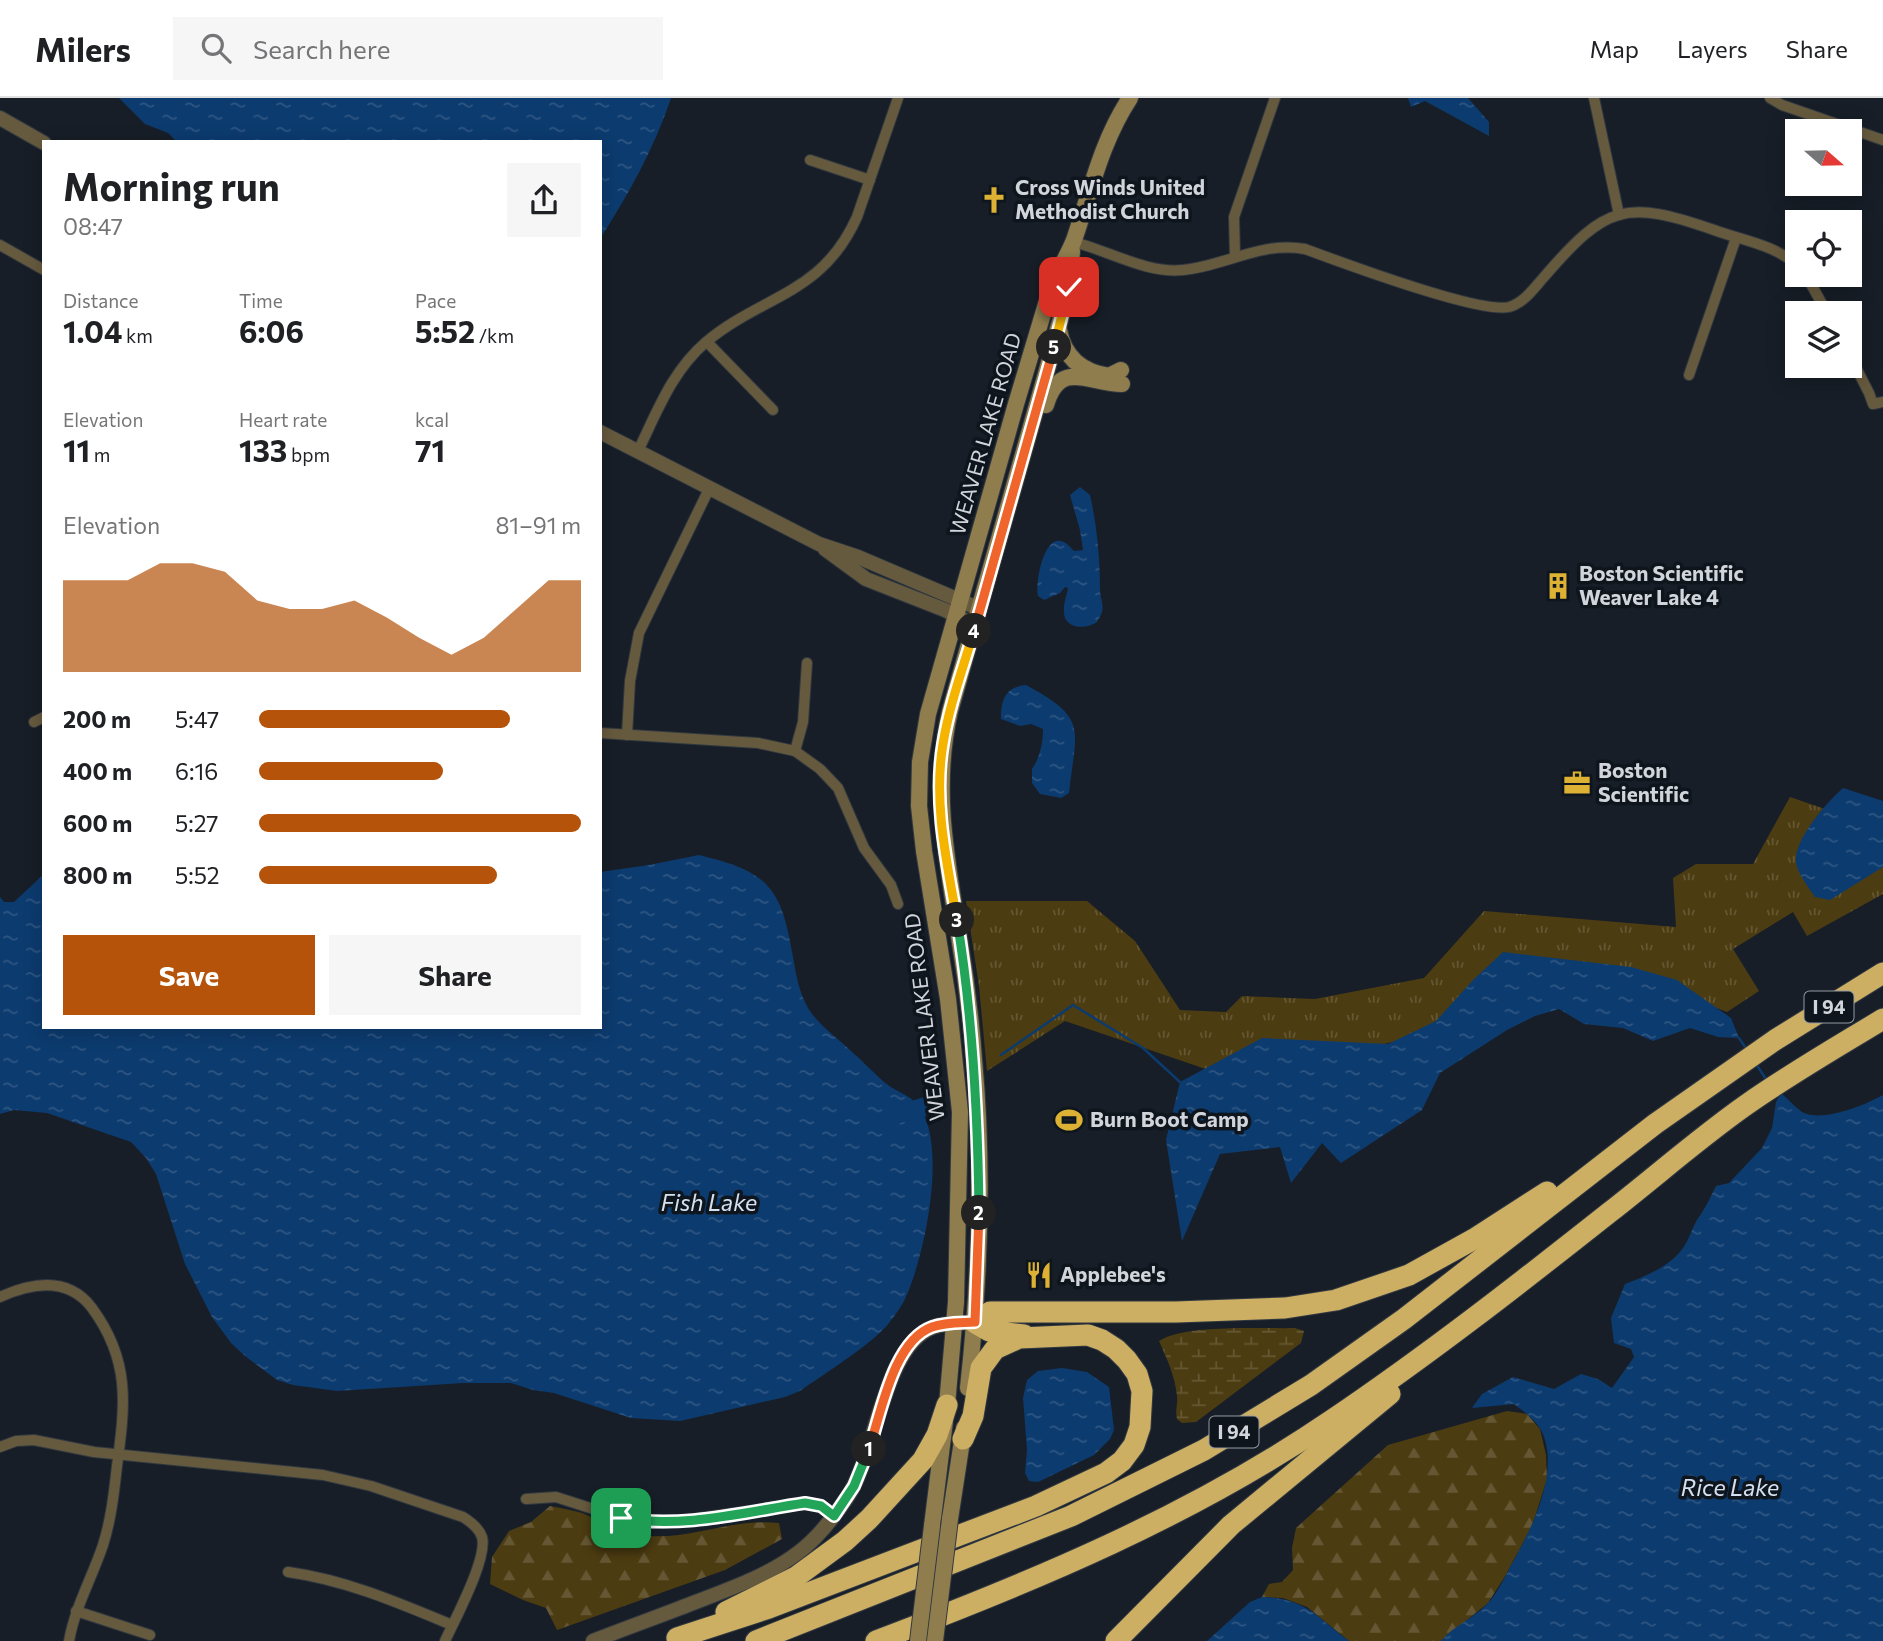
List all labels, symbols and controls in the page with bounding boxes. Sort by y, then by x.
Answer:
search box [173,17,663,80]
text: Milers [35,28,131,69]
icon: search [197,29,235,67]
text: Search here [253,33,390,64]
text: Map [1590,34,1639,63]
text: Layers [1677,34,1748,63]
text: Share [1786,34,1848,63]
north arrow [1785,119,1862,196]
map controls [1785,119,1862,378]
text: Morning run [63,162,280,209]
button: share [507,163,581,237]
place label: Cross Winds United Methodist Church [1015,174,1205,223]
church icon: Cross Winds United Methodist Church [979,185,1009,215]
button: locate [1785,210,1862,287]
text: 08:47 [63,212,123,240]
pin [1039,257,1099,317]
icon: check [1050,268,1088,306]
text: Distance [63,289,139,312]
text: Time [239,289,283,312]
text: Pace [415,289,456,312]
button: layers [1785,301,1862,378]
text: 1.04 [63,312,122,349]
text: 6:06 [239,312,304,349]
text: 5:52 [415,312,475,349]
text: km [122,324,153,347]
text: /km [475,324,514,347]
street label: WEAVER LAKE ROAD [944,330,1025,538]
pin: 5 [1036,330,1072,364]
text: 5 [1048,335,1059,358]
text: Elevation [63,408,143,431]
text: Heart rate [239,408,327,431]
text: kcal [415,408,449,431]
text: 11 [63,431,90,468]
text: 133 [239,431,287,468]
text: 71 [415,431,445,468]
text: m [90,443,110,466]
text: bpm [287,443,330,466]
text: Elevation [63,511,160,539]
text: 81–91 m [495,511,581,539]
place label: Boston Scientific Weaver Lake 4 [1579,560,1744,609]
building icon: Boston Scientific Weaver Lake 4 [1543,571,1573,601]
pin: 4 [956,614,992,648]
text: 4 [968,619,979,642]
text: 200 m [63,705,131,733]
text: 5:47 [175,705,219,733]
text: 400 m [63,757,132,785]
text: 6:16 [175,757,218,785]
place label: Boston Scientific [1598,757,1689,806]
office icon: Boston Scientific [1562,768,1592,798]
text: 600 m [63,809,132,837]
text: 5:27 [175,809,218,837]
text: 800 m [63,861,132,889]
text: 5:52 [175,861,220,889]
pin: 3 [940,902,974,938]
text: 3 [951,908,962,931]
street label: WEAVER LAKE ROAD [898,912,949,1122]
button: Save [63,935,315,1015]
button: Share [329,935,581,1015]
road number: I 94 [1804,992,1854,1023]
sports icon: Burn Boot Camp [1054,1105,1084,1135]
place label: Burn Boot Camp [1090,1106,1249,1131]
water label: Fish Lake [661,1188,757,1216]
pin: 2 [962,1196,996,1230]
text: 2 [973,1201,984,1224]
restaurant icon: Applebee's [1024,1260,1054,1290]
place label: Applebee's [1060,1261,1166,1286]
road number: I 94 [1210,1416,1258,1448]
pin: 1 [852,1432,886,1466]
text: 1 [864,1437,873,1460]
water label: Rice Lake [1681,1473,1779,1501]
pin [591,1488,651,1548]
icon: arrive [602,1499,640,1537]

